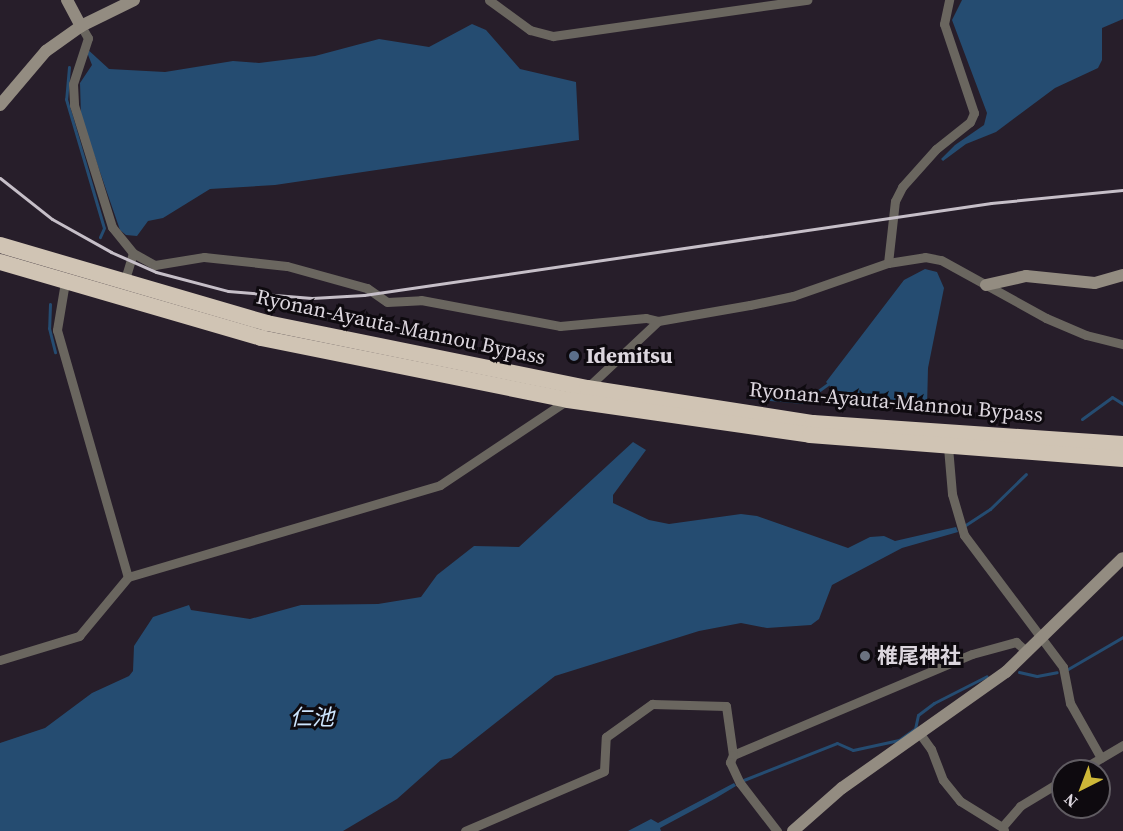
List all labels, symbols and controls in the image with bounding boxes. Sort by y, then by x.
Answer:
street label: Ryonan-Ayauta-Mannou Bypass [254,284,548,370]
place label: Idemitsu [586,343,672,369]
marker: Idemitsu [567,349,581,363]
street label: Ryonan-Ayauta-Mannou Bypass [748,377,1044,427]
place label: 椎尾神社 [877,643,961,669]
marker: 椎尾神社 [858,649,872,663]
water label: 仁池 [290,705,334,731]
north arrow [1051,759,1111,819]
text: N [1059,789,1082,813]

